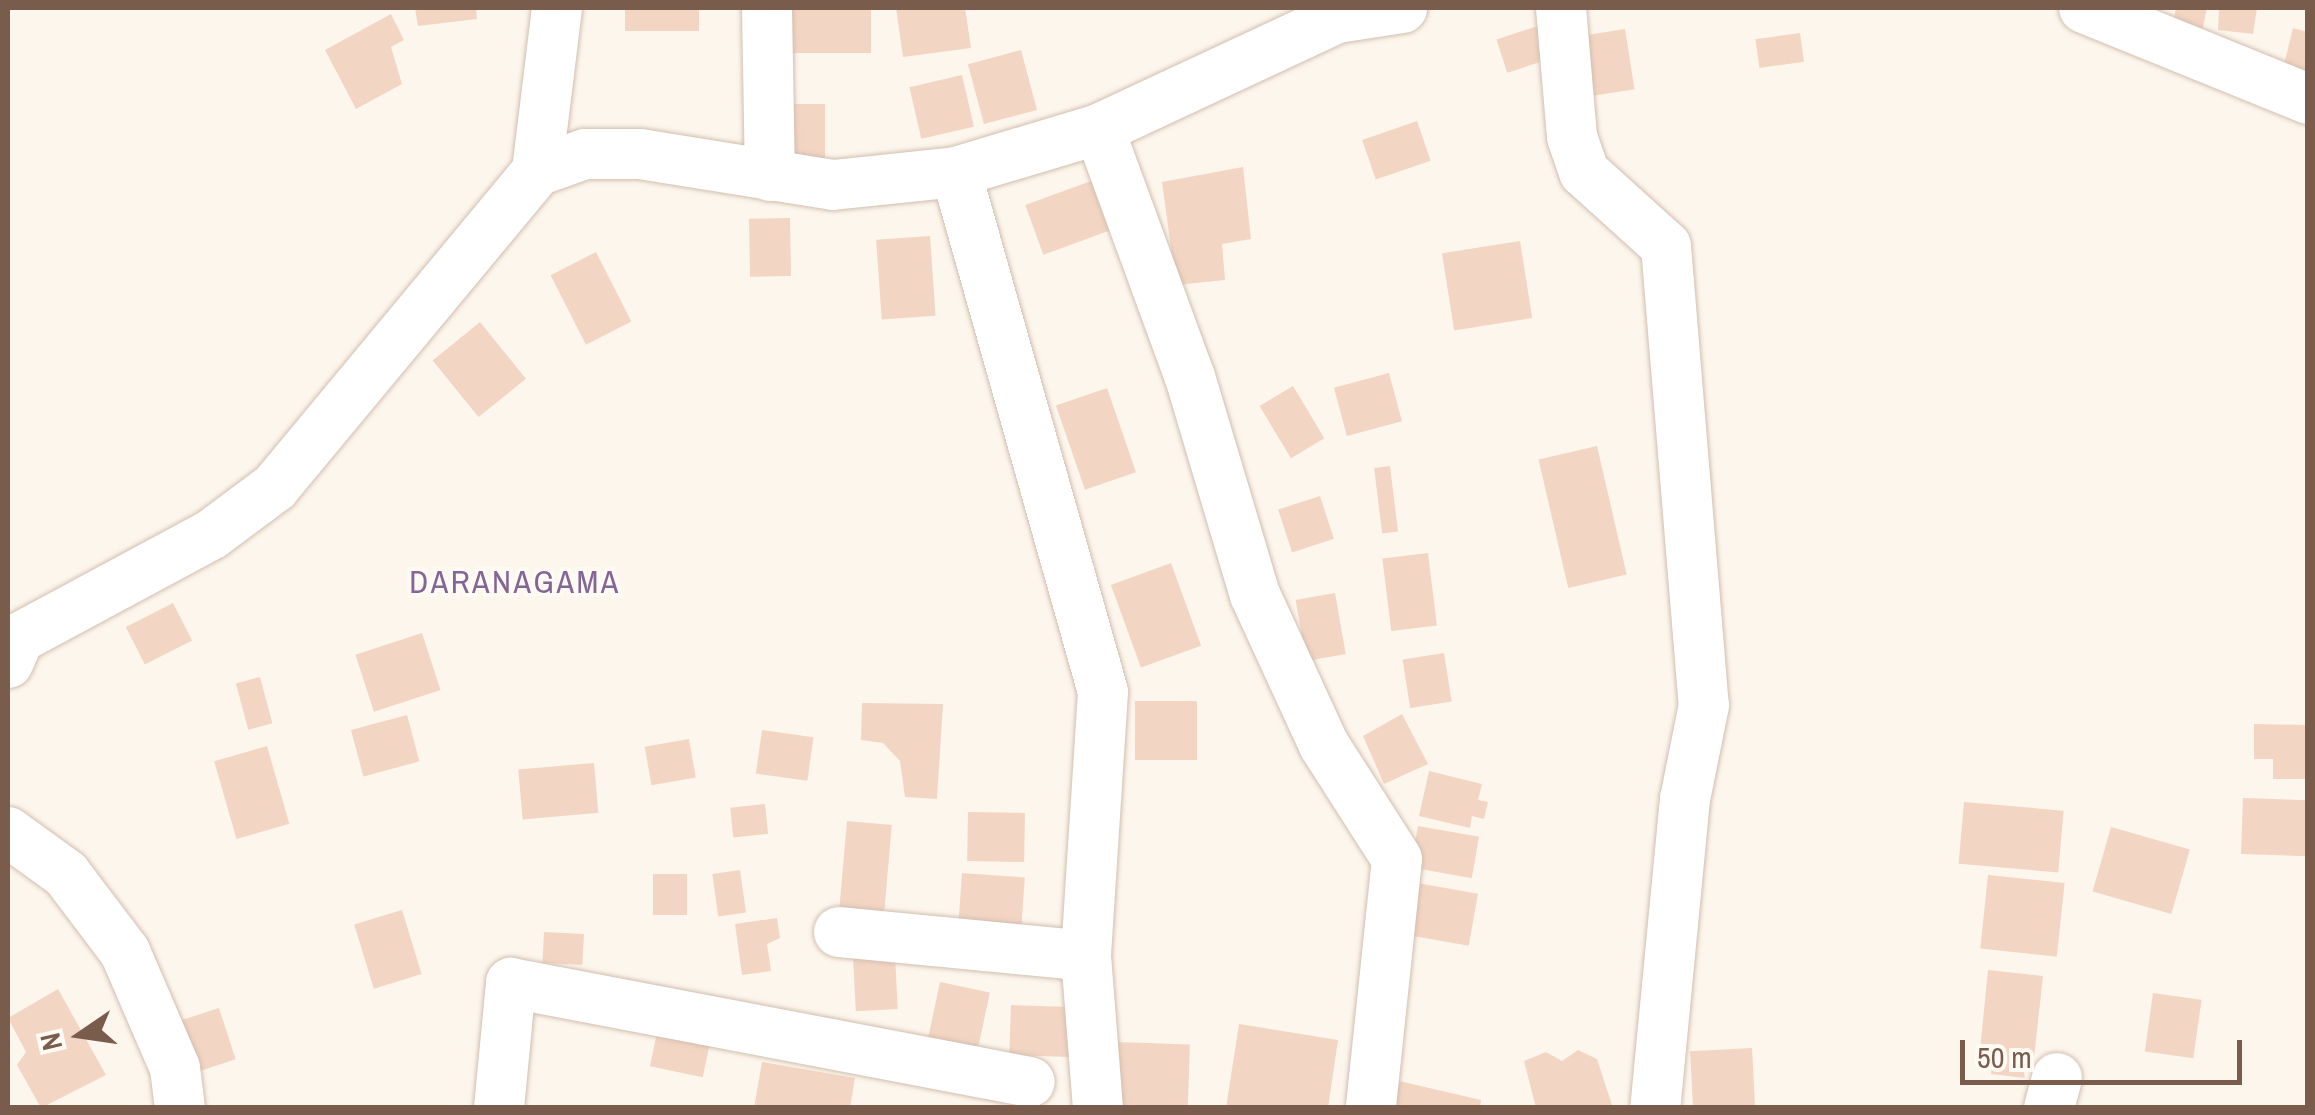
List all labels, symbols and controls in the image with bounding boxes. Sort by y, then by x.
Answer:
district label: DARANAGAMA [409,563,621,601]
north arrow [30,985,130,1085]
scale bar [1965,1020,2248,1082]
text: N [30,1029,71,1054]
text: 50 m [1977,1037,2032,1077]

